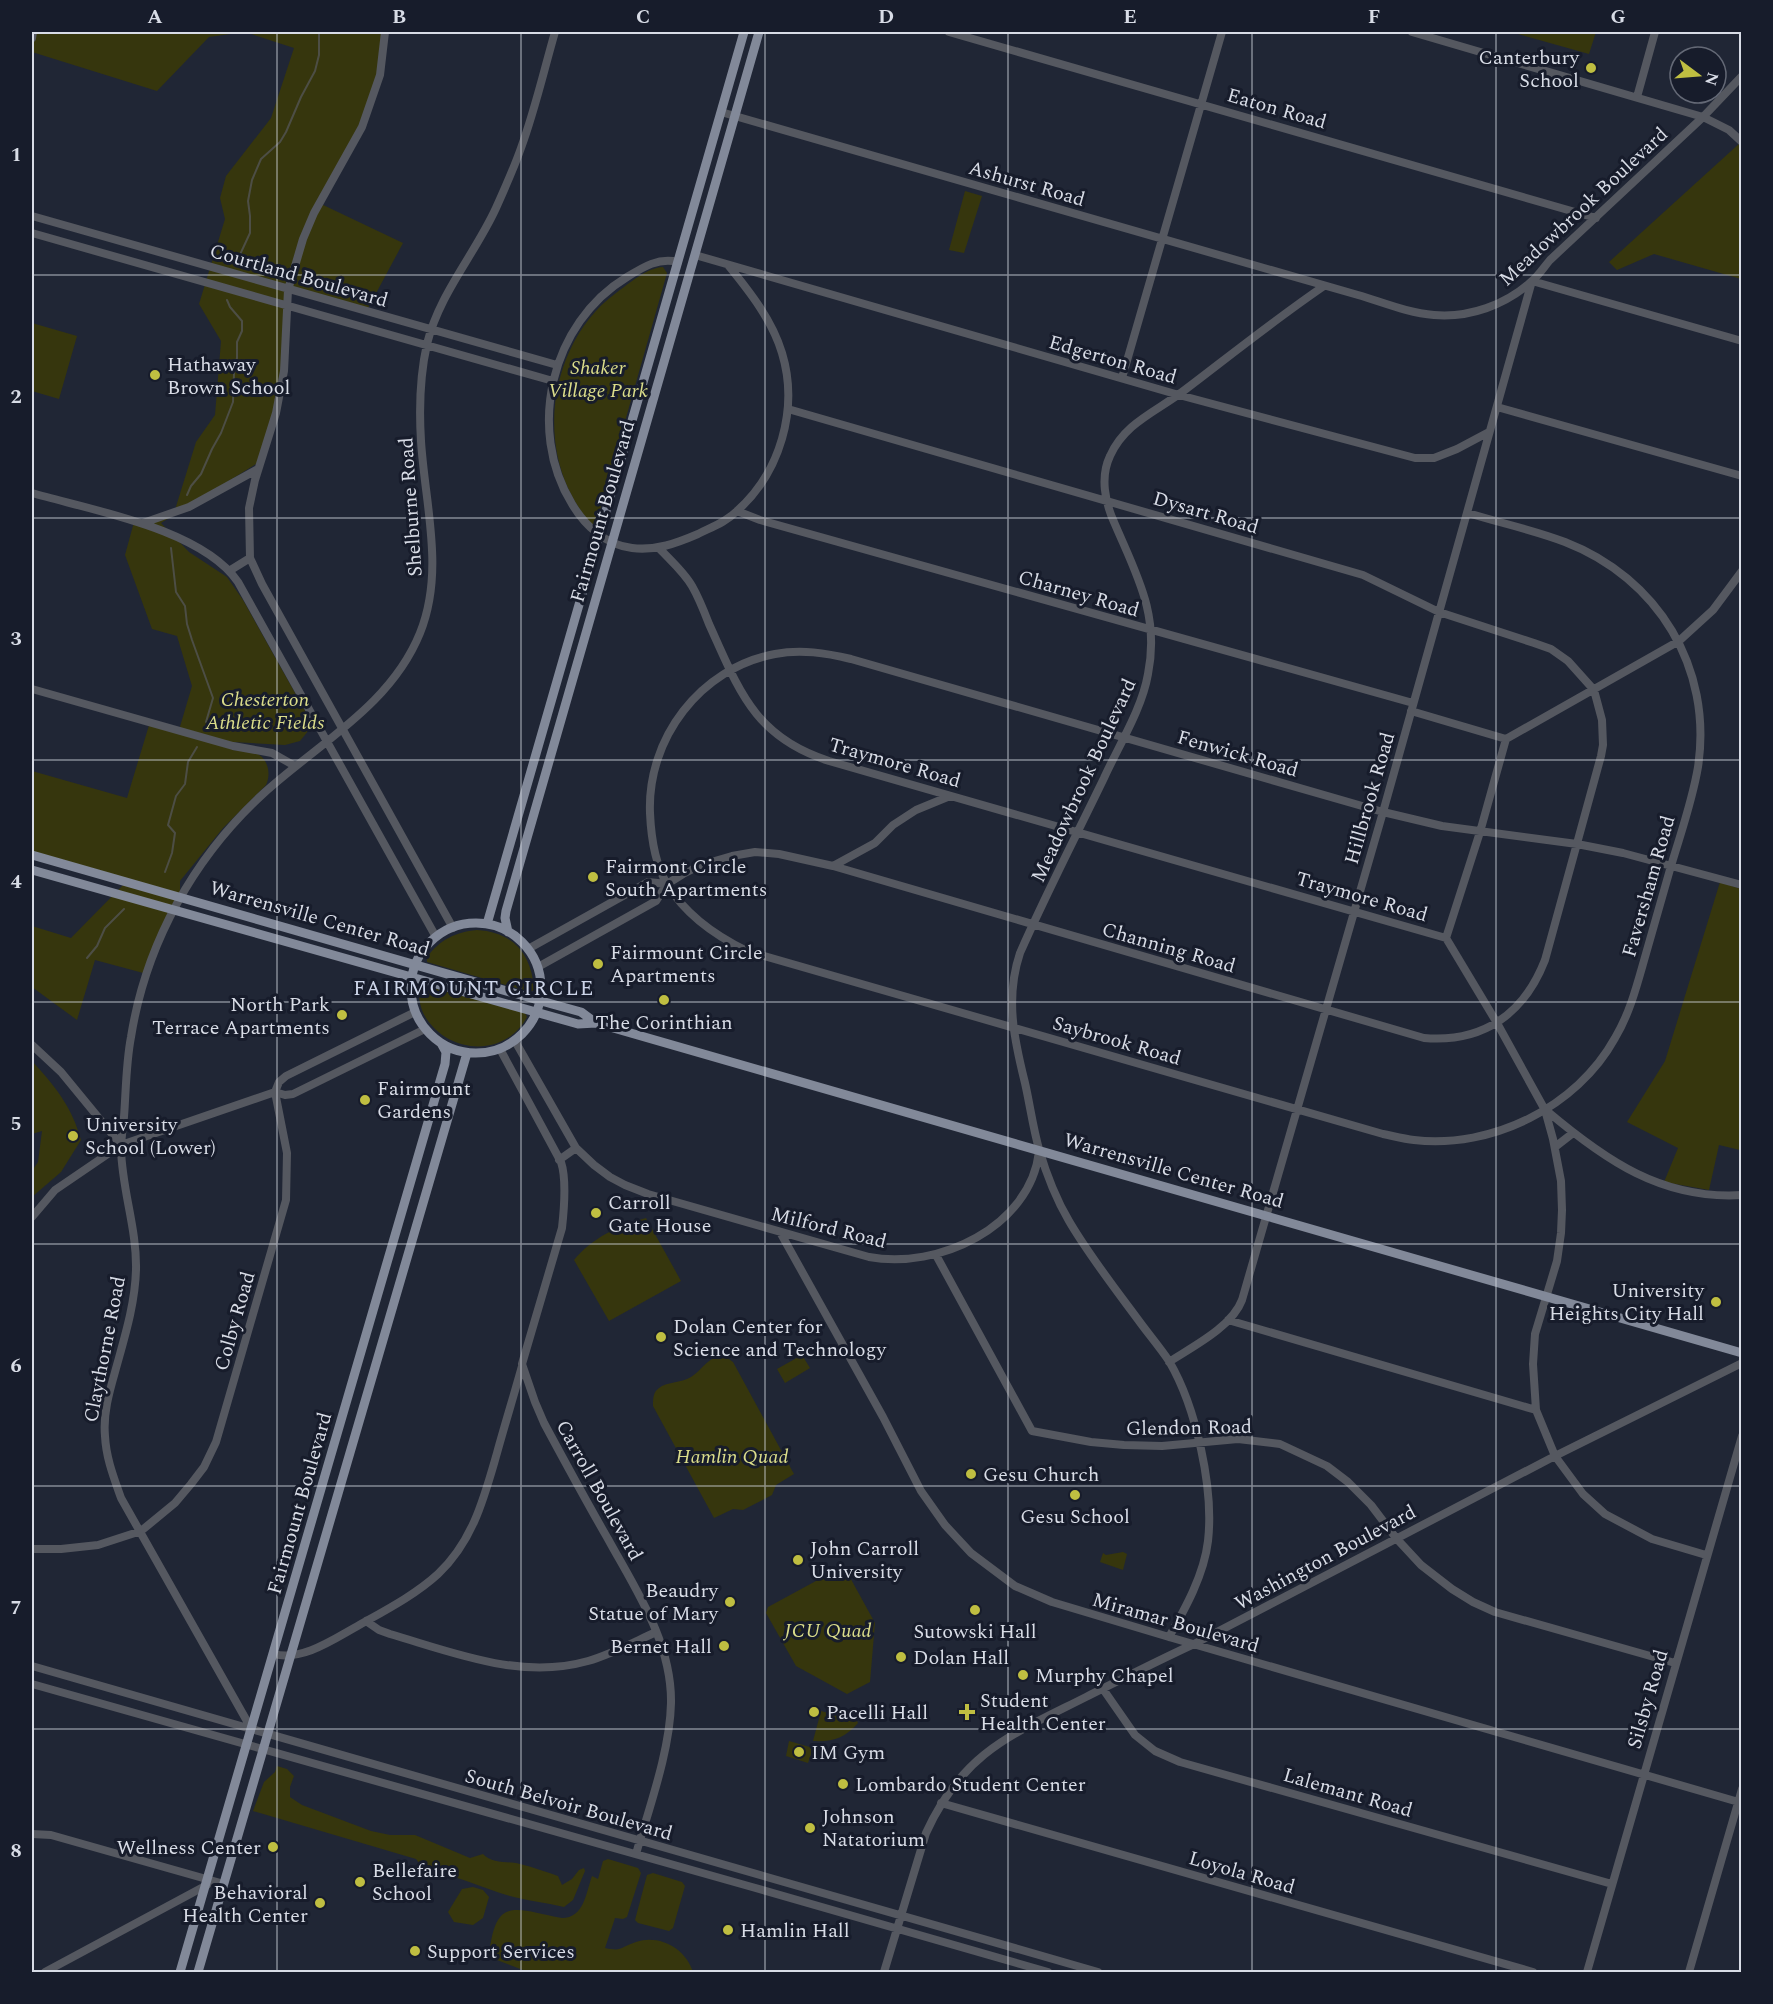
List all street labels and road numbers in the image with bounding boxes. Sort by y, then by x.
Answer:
street label: Eaton Road [1223,80,1330,137]
street label: Meadowbrook Boulevard [1492,120,1675,293]
street label: Ashurst Road [965,153,1088,215]
street label: Courtland Boulevard [206,236,392,316]
street label: Edgerton Road [1045,327,1180,393]
street label: Fairmount Boulevard [563,417,643,606]
street label: Shelburne Road [391,436,431,578]
street label: Dysart Road [1149,484,1262,542]
street label: Charney Road [1015,562,1143,626]
street label: Meadowbrook Boulevard [1023,673,1144,887]
street label: Fenwick Road [1174,722,1302,786]
street label: Hillbrook Road [1337,729,1403,868]
street label: Traymore Road [825,730,964,796]
street label: Faversham Road [1614,812,1684,961]
street label: Traymore Road [1292,864,1431,930]
street label: Warrensville Center Road [206,873,433,965]
street label: Channing Road [1098,915,1239,981]
street label: Saybrook Road [1049,1008,1184,1074]
street label: Warrensville Center Road [1060,1125,1287,1217]
street label: Milford Road [768,1199,890,1257]
street label: Colby Road [206,1268,263,1374]
street label: Claythorne Road [76,1273,134,1425]
street label: Fairmount Boulevard [260,1409,340,1598]
street label: Glendon Road [1126,1412,1252,1444]
street label: Carroll Boulevard [548,1414,650,1566]
street label: Washington Boulevard [1229,1497,1422,1619]
street label: Miramar Boulevard [1089,1585,1263,1661]
street label: Silsby Road [1619,1646,1676,1752]
street label: Lalemant Road [1279,1760,1416,1826]
street label: South Belvoir Boulevard [461,1761,676,1849]
street label: Loyola Road [1185,1843,1299,1902]

